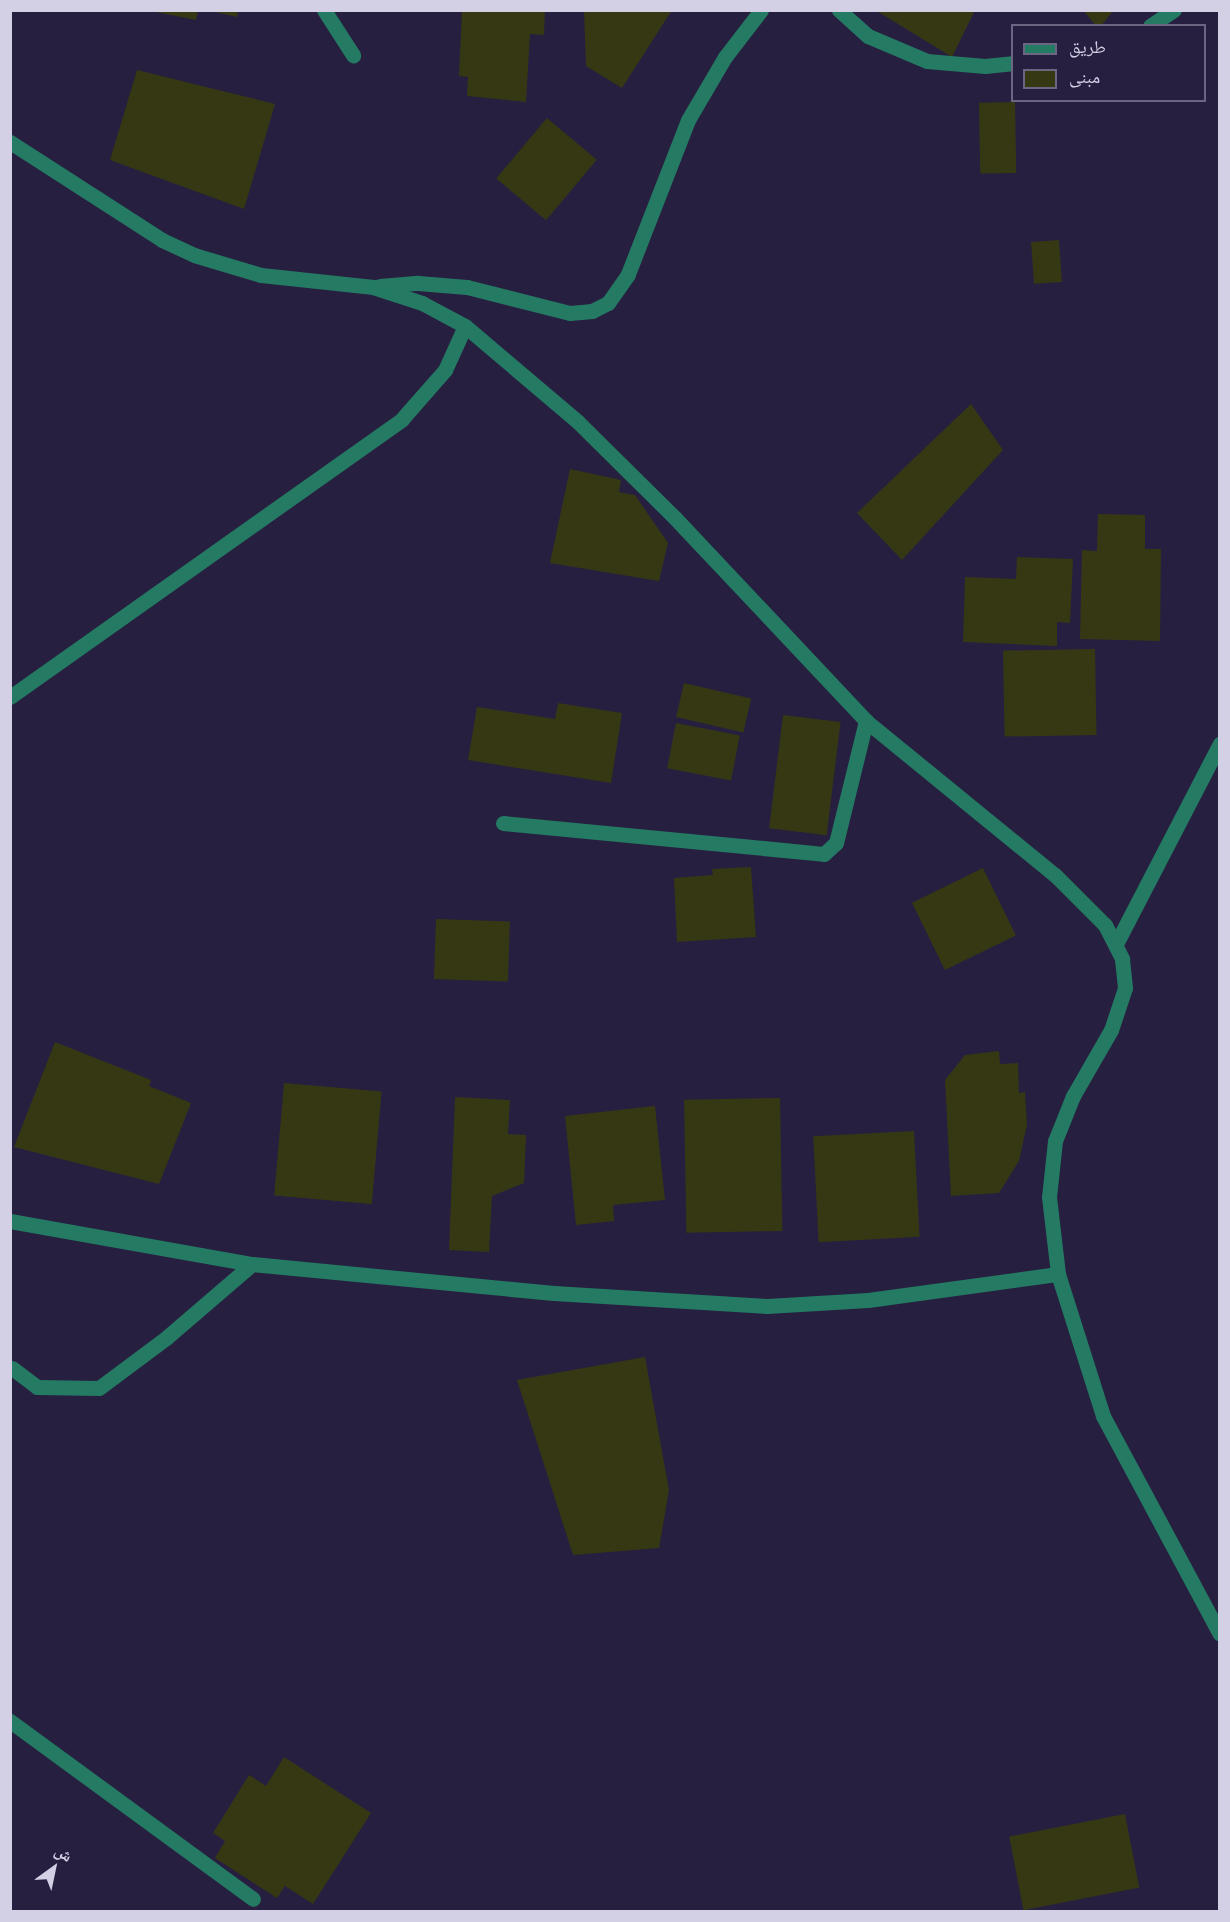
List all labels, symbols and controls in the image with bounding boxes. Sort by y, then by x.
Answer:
legend [1011,24,1206,102]
text: طريق [1069,34,1106,59]
text: مبنى [1069,64,1100,89]
north arrow [24,1838,84,1898]
text: ش [51,1839,77,1867]

